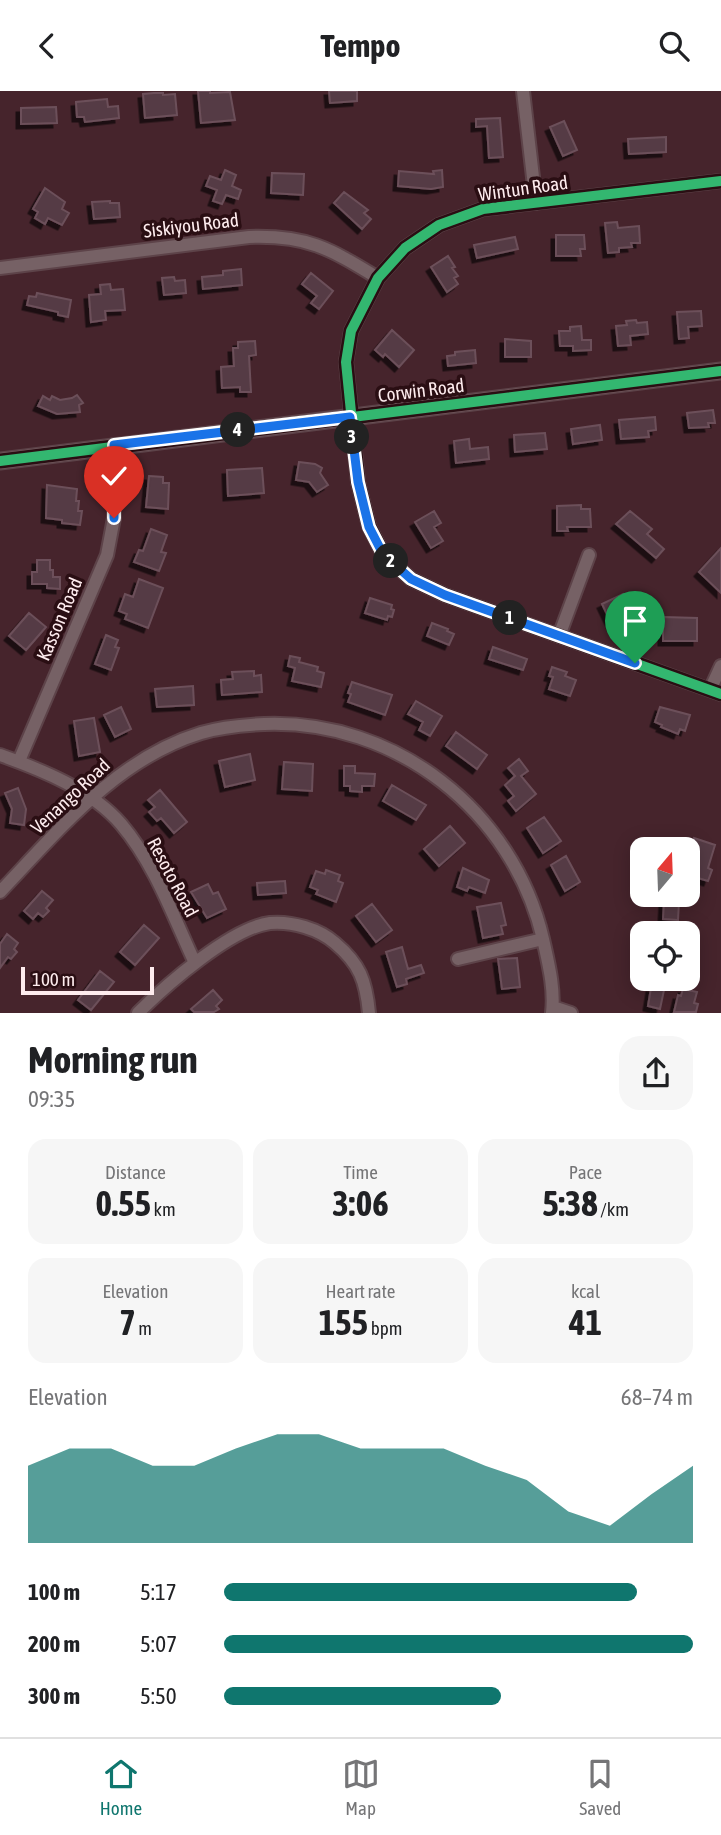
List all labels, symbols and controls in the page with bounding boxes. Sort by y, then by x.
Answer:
icon: back [28,27,66,65]
text: Tempo [321,27,400,64]
icon: search [655,27,693,65]
street label: Wintun Road [477,171,569,205]
street label: Siskiyou Road [142,208,240,242]
street label: Corwin Road [377,374,465,406]
pin: 4 [220,413,256,447]
text: 4 [233,418,242,440]
pin: 3 [334,419,370,455]
text: 3 [347,425,356,447]
pin [84,446,144,518]
icon: check [95,457,133,495]
pin: 2 [374,543,408,579]
text: 2 [386,549,395,571]
street label: Kasson Road [32,574,86,664]
pin [605,591,665,663]
pin: 1 [492,601,528,635]
icon: arrive [616,602,654,640]
text: 1 [505,606,514,628]
street label: Venango Road [26,754,114,838]
street label: Resoto Road [143,833,203,921]
north arrow [630,837,700,907]
map controls [630,837,700,991]
button: locate [630,921,700,991]
scale bar [21,964,154,995]
text: 100 m [32,968,75,990]
button: share [619,1036,693,1110]
text: Morning run [28,1038,198,1081]
text: 09:35 [28,1086,75,1112]
text: Distance [105,1161,166,1183]
text: Time [343,1161,378,1183]
text: Pace [569,1161,602,1183]
text: 0.55 [95,1183,151,1223]
text: 3:06 [332,1183,389,1223]
text: 5:38 [542,1183,598,1223]
text: km [151,1198,176,1220]
text: /km [598,1198,629,1220]
text: Elevation [103,1280,168,1302]
text: Heart rate [326,1280,395,1302]
text: kcal [571,1280,600,1302]
text: 7 [119,1302,136,1342]
text: 155 [319,1302,368,1342]
text: 41 [569,1302,602,1342]
text: m [136,1317,152,1339]
text: bpm [368,1317,402,1339]
text: Elevation [28,1384,108,1410]
text: 68–74 m [621,1384,693,1410]
text: 100 m [28,1579,80,1605]
text: 5:17 [140,1579,177,1605]
text: 200 m [28,1631,80,1657]
text: 5:07 [140,1631,177,1657]
text: 300 m [28,1683,80,1709]
text: 5:50 [140,1683,177,1709]
tab: Home [100,1755,142,1819]
tab: Map [342,1755,380,1819]
tab: Saved [579,1755,621,1819]

